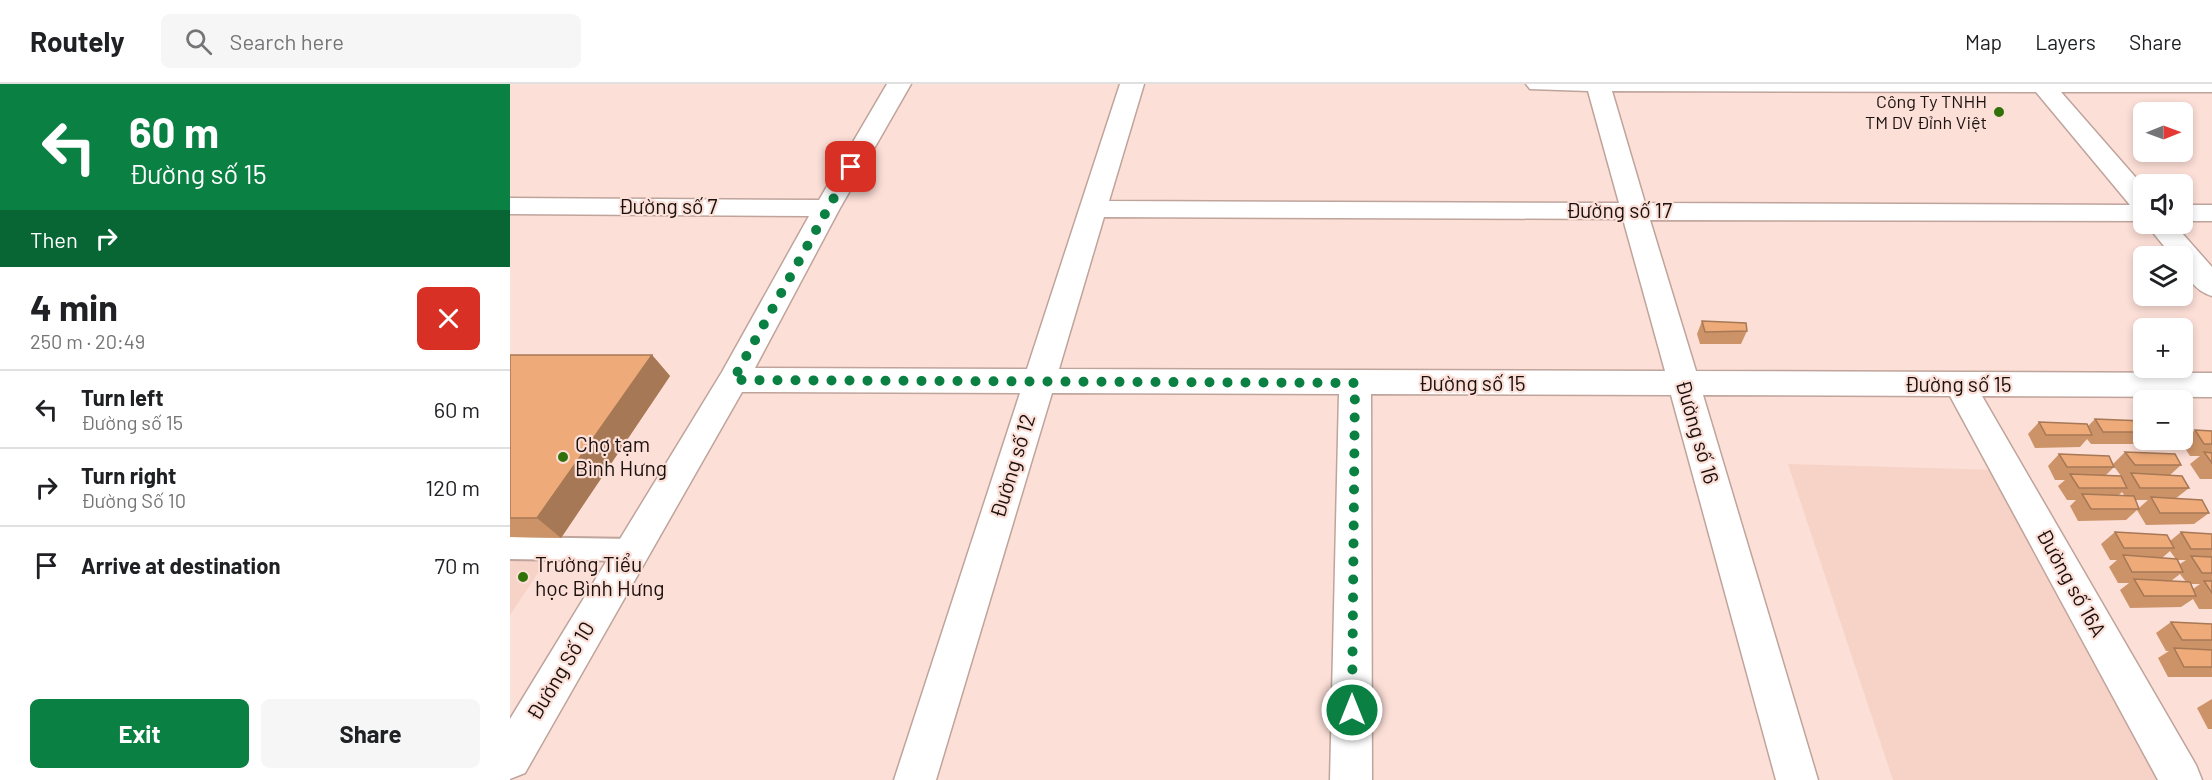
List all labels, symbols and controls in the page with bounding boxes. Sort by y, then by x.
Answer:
search box [161,14,581,68]
text: Routely [30,24,125,58]
icon: search [182,25,215,58]
text: Search here [230,28,344,54]
text: Map [1965,29,2002,54]
text: Layers [2035,29,2096,54]
text: Share [2129,29,2182,54]
place label: Công Ty TNHH TM DV Đỉnh Việt [1865,90,1987,133]
north arrow [2133,102,2193,162]
map controls [2133,102,2193,450]
marker: Công Ty TNHH TM DV Đỉnh Việt [1992,105,2006,119]
text: 60 m [129,106,219,156]
icon: left [30,108,108,186]
pin [825,141,876,192]
icon: arrive [834,150,867,183]
text: Đường số 15 [129,157,267,189]
button: sound [2133,174,2193,234]
street label: Đường số 7 [619,193,717,218]
street label: Đường số 17 [1566,197,1672,222]
icon: right [90,222,123,255]
text: Then [30,226,78,252]
button: layers [2133,246,2193,306]
text: 4 min [30,285,118,328]
button: close [417,287,480,350]
button: + [2133,318,2193,378]
text: 250 m · 20:49 [30,329,145,353]
street label: Đường số 15 [1418,370,1526,395]
street label: Đường số 15 [1904,371,2012,396]
street label: Đường số 16 [1672,377,1725,487]
text: Turn left [81,384,164,410]
button: − [2133,390,2193,450]
icon: left [30,393,63,426]
text: 60 m [434,396,480,422]
text: Đường số 15 [81,410,183,434]
street label: Đường số 12 [984,410,1039,521]
place label: Chợ tạm Bình Hưng [575,431,667,480]
marker: Chợ tạm Bình Hưng [556,450,570,464]
text: Turn right [81,462,176,488]
icon: right [30,471,63,504]
text: 120 m [425,474,480,500]
text: Đường Số 10 [81,488,186,512]
street label: Đường số 16A [2032,524,2112,641]
icon: arrive [30,549,63,582]
place label: Trường Tiểu học Bình Hưng [535,551,665,600]
text: Arrive at destination [81,552,280,578]
text: 70 m [435,552,480,578]
marker: Trường Tiểu học Bình Hưng [516,570,530,584]
street label: Đường Số 10 [521,617,599,724]
position arrow [1320,678,1384,742]
button: Exit [30,699,249,768]
button: Share [261,699,480,768]

